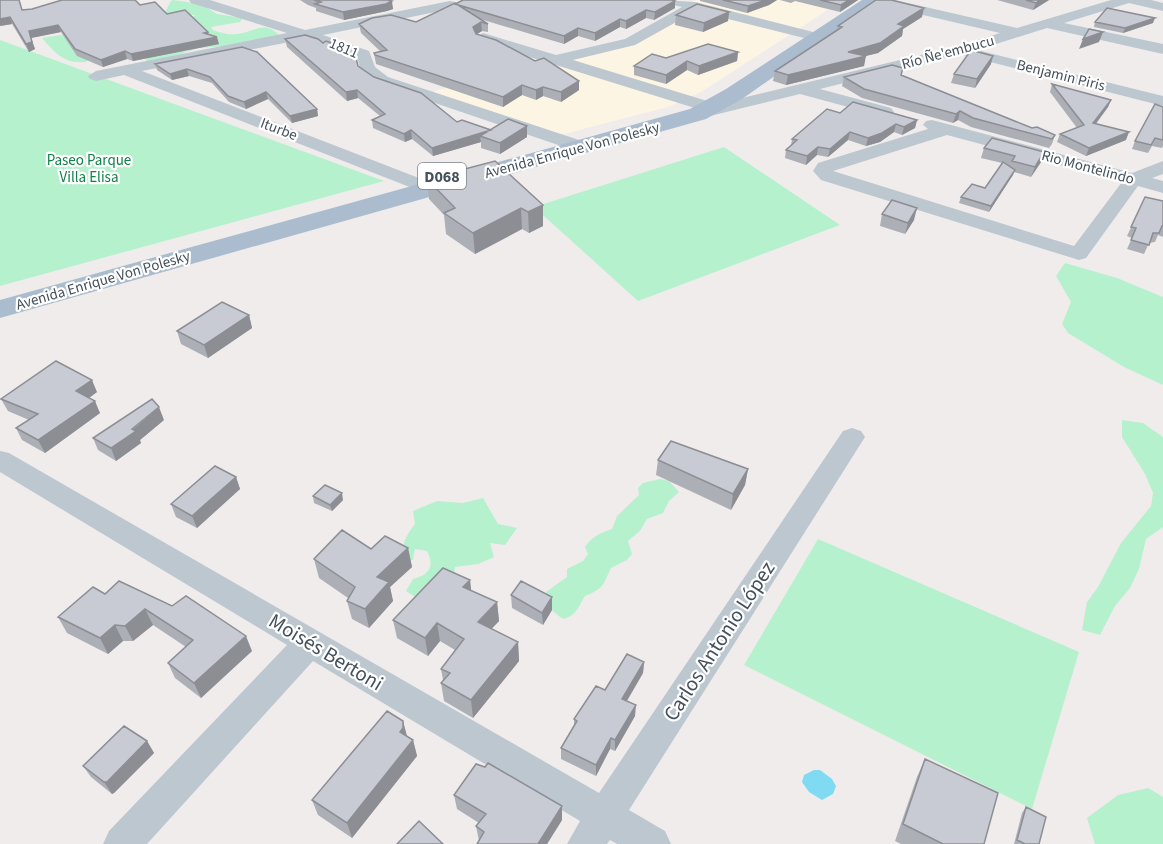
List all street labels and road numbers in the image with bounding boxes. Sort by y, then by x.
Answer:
street label: Río Ñe'embucu [899,30,997,75]
street label: 1811 [326,33,362,64]
street label: Benjamin Piris [1014,54,1107,97]
street label: Iturbe [257,113,300,146]
street label: Avenida Enrique Von Polesky [482,117,662,184]
street label: Rio Montelindo [1039,145,1137,190]
road number: D068 [418,163,466,189]
street label: Avenida Enrique Von Polesky [14,246,193,315]
street label: Carlos Antonio López [656,555,782,727]
street label: Moisés Bertoni [263,606,389,698]

